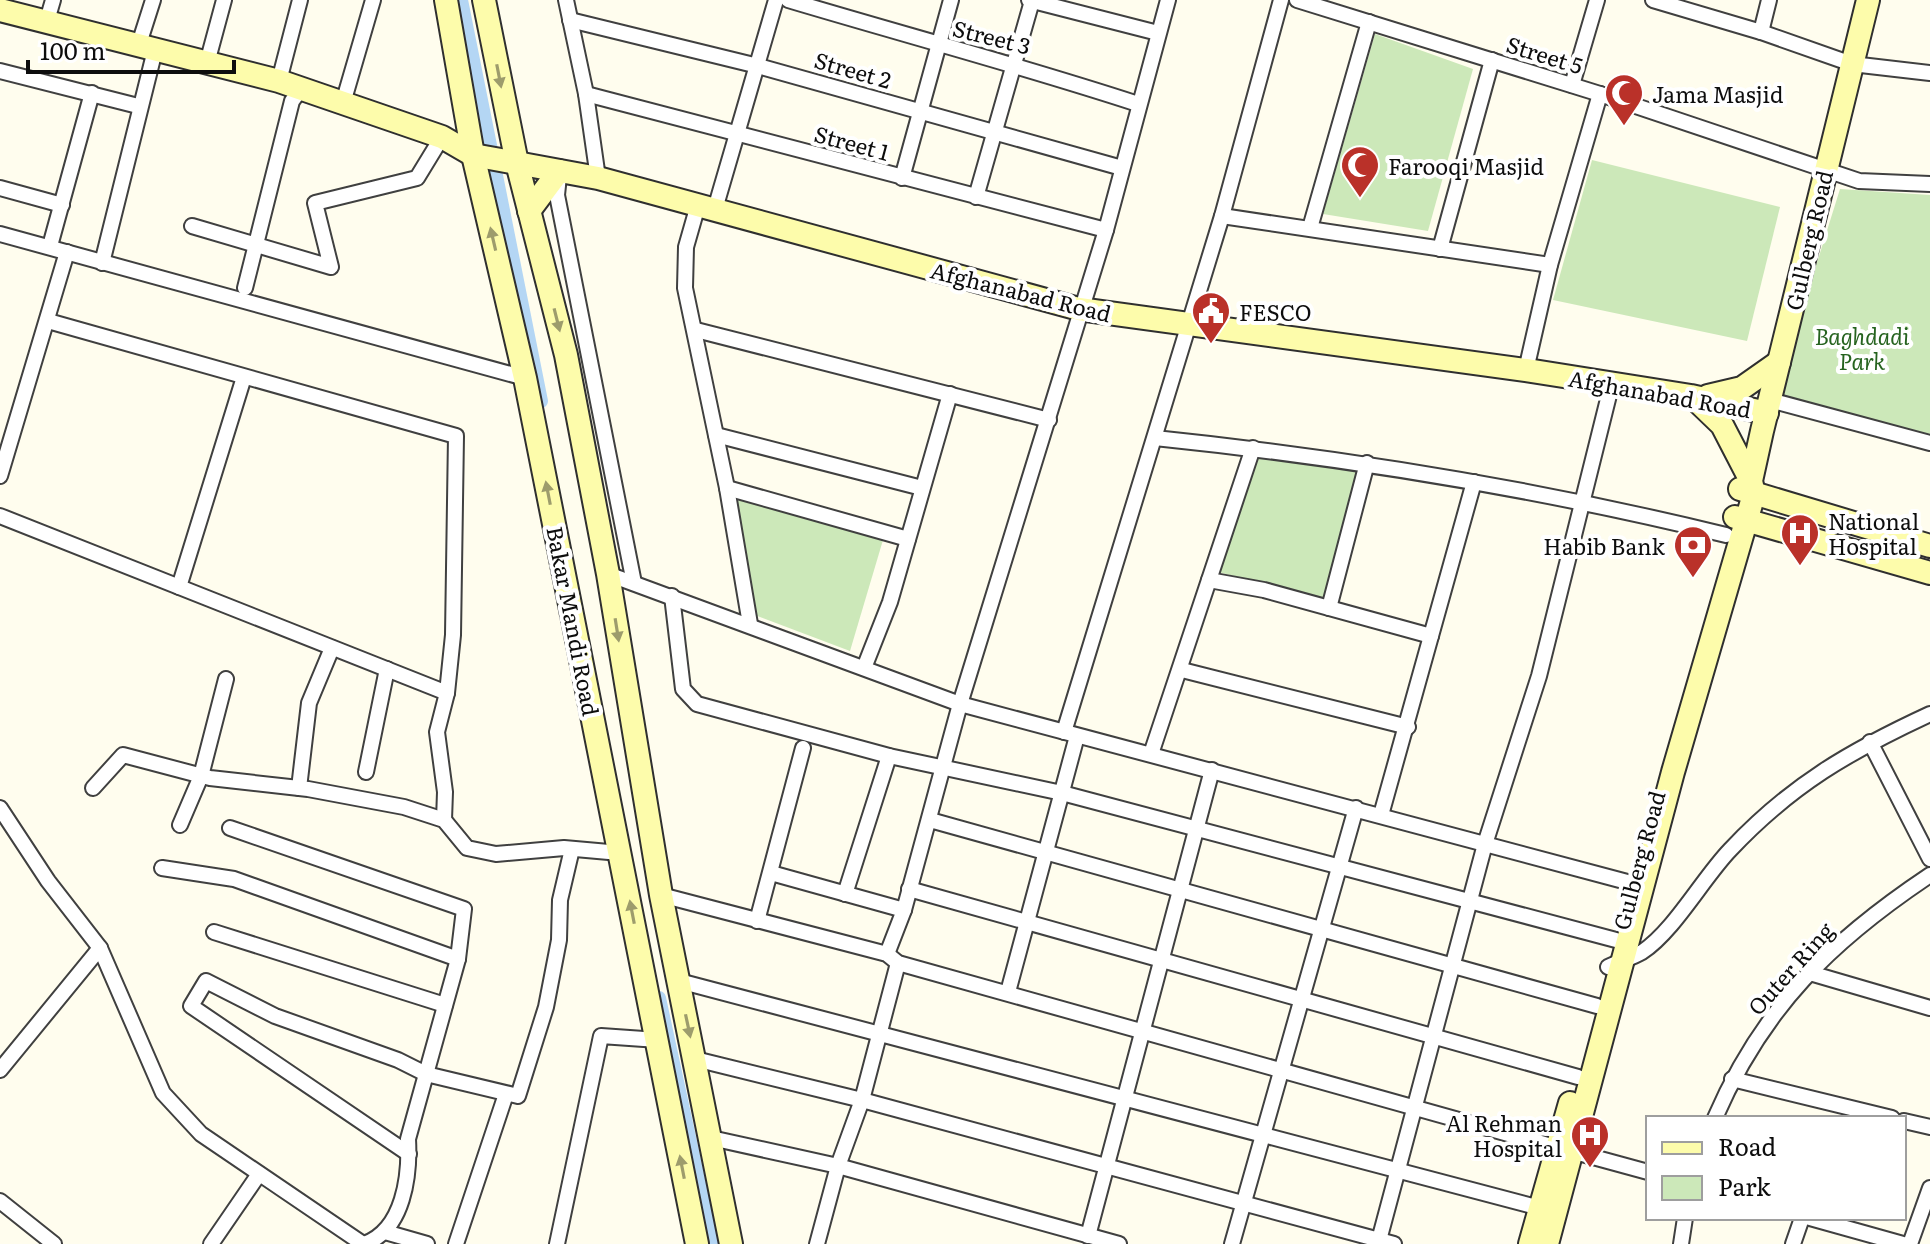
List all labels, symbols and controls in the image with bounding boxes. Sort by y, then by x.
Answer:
street label: Street 3 [950,10,1034,62]
scale bar [28,24,234,74]
street label: Street 5 [1503,27,1587,81]
text: 100 m [40,32,106,67]
street label: Street 2 [811,42,895,96]
one-way arrow [494,64,506,89]
mosque icon: Jama Masjid [1603,72,1645,127]
place label: Jama Masjid [1652,77,1783,110]
street label: Street 1 [811,116,893,168]
mosque icon: Farooqi Masjid [1339,144,1381,199]
place label: Farooqi Masjid [1388,149,1544,182]
street label: Gulberg Road [1776,167,1840,313]
one-way arrow [486,226,498,251]
street label: Afghanabad Road [927,253,1115,329]
public building icon: FESCO [1190,290,1232,345]
place label: FESCO [1239,295,1312,328]
one-way arrow [551,307,563,332]
park label: Baghdadi Park [1815,319,1910,377]
street label: Afghanabad Road [1566,361,1754,425]
one-way arrow [542,480,554,505]
place label: National Hospital [1828,504,1919,562]
hospital icon: National Hospital [1779,512,1821,567]
street label: Bakar Mandi Road [539,523,609,719]
bank icon: Habib Bank [1672,524,1714,579]
place label: Habib Bank [1543,529,1666,562]
one-way arrow [612,617,624,642]
street label: Gulberg Road [1604,787,1672,933]
one-way arrow [625,900,638,925]
street label: Outer Ring [1739,914,1841,1022]
one-way arrow [682,1013,695,1038]
place label: Al Rehman Hospital [1446,1106,1562,1164]
hospital icon: Al Rehman Hospital [1569,1114,1611,1169]
legend [1646,1116,1906,1220]
text: Road [1718,1128,1777,1163]
one-way arrow [675,1155,688,1180]
text: Park [1718,1168,1771,1203]

